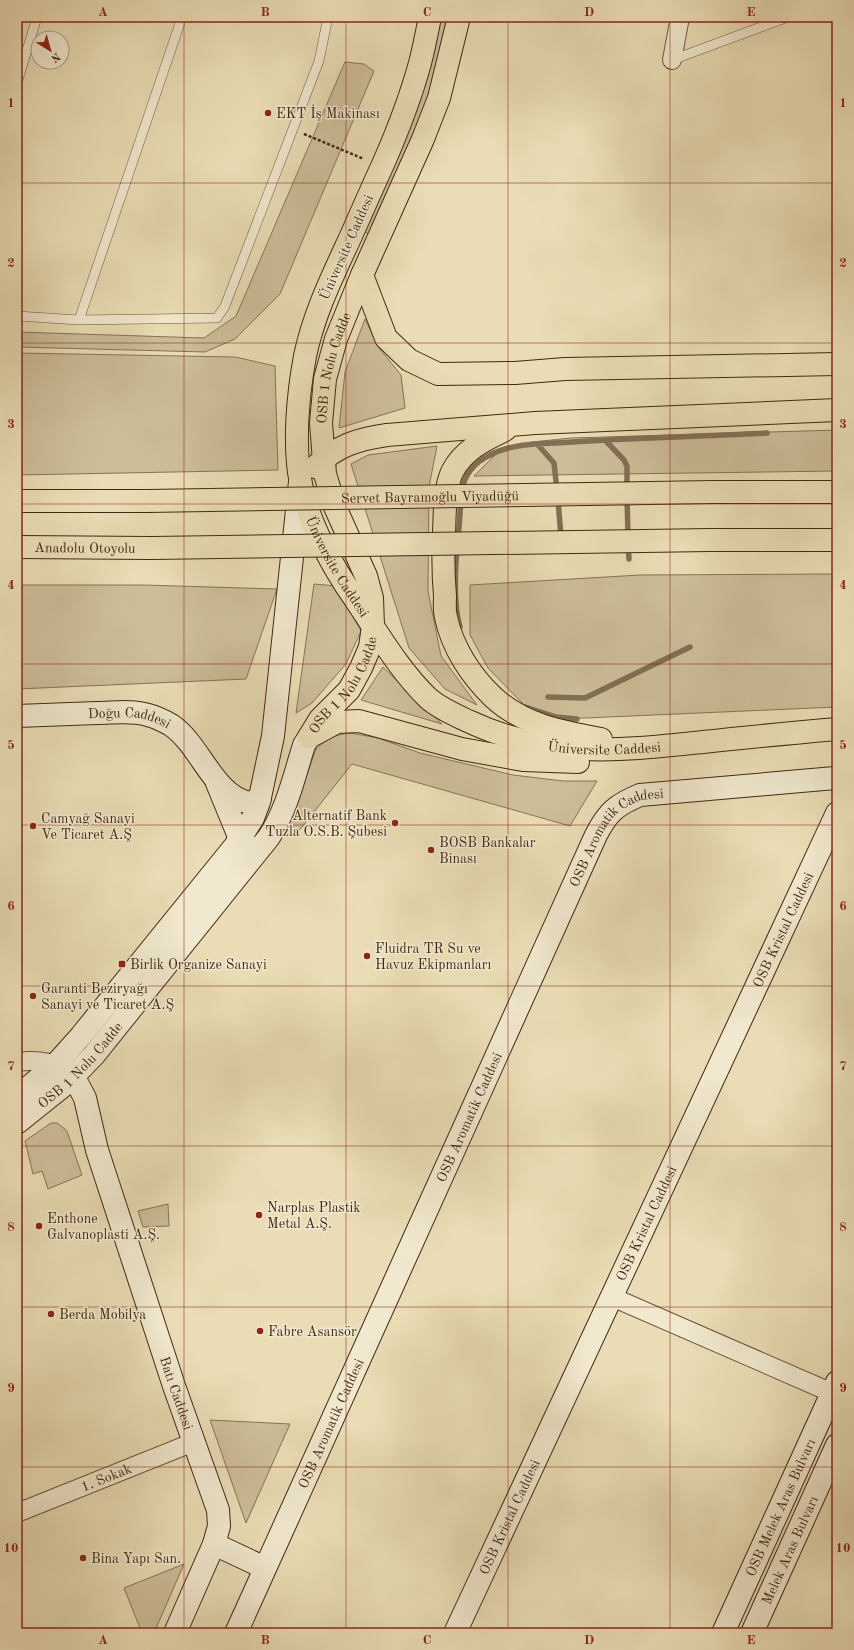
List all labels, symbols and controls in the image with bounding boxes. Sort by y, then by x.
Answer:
text: A [98,6,108,19]
text: B [260,6,270,19]
text: C [423,6,431,19]
text: D [584,6,594,19]
text: E [747,6,756,19]
north arrow [30,30,70,70]
text: N [48,50,62,64]
text: 1 [7,97,15,110]
text: 1 [839,97,847,110]
place label: EKT İş Makinası [276,104,380,121]
marker: EKT İş Makinası [263,108,273,118]
street label: Üniversite Caddesi [315,191,376,302]
text: 2 [7,257,15,270]
text: 2 [839,257,847,270]
street label: OSB 1 Nolu Cadde [315,311,354,424]
text: 3 [7,418,15,431]
text: 3 [839,418,847,431]
street label: Servet Bayramoğlu Viyadüğü [341,489,520,506]
street label: Üniversite Caddesi [303,513,371,620]
street label: Anadolu Otoyolu [34,541,136,556]
text: 4 [7,579,15,592]
text: 4 [839,579,847,592]
street label: OSB 1 Nolu Cadde [307,636,379,736]
street label: Doğu Caddesi [88,706,173,731]
street label: Üniversite Caddesi [547,737,662,757]
text: 5 [7,739,15,752]
text: 5 [839,739,847,752]
street label: OSB Aromatik Caddesi [568,787,664,889]
place label: Alternatif Bank Tuzla O.S.B. Şubesi [265,809,387,839]
place label: Camyağ Sanayi Ve Ticaret A.Ş [41,812,135,842]
marker: Alternatif Bank Tuzla O.S.B. Şubesi [390,818,400,828]
marker: Camyağ Sanayi Ve Ticaret A.Ş [28,821,38,831]
place label: BOSB Bankalar Binası [439,836,536,866]
marker: BOSB Bankalar Binası [426,845,436,855]
street label: OSB Kristal Caddesi [751,870,816,990]
text: 6 [7,900,15,913]
text: 6 [839,900,847,913]
place label: Fluidra TR Su ve Havuz Ekipmanları [375,942,491,972]
marker: Fluidra TR Su ve Havuz Ekipmanları [362,951,372,961]
place label: Birlik Organize Sanayi [130,958,267,972]
marker: Birlik Organize Sanayi [117,959,127,969]
place label: Garanti Beziryağı Sanayi ve Ticaret A.Ş [41,982,174,1012]
marker: Garanti Beziryağı Sanayi ve Ticaret A.Ş [28,991,38,1001]
street label: OSB 1 Nolu Cadde [36,1020,125,1111]
street label: OSB Aromatik Caddesi [434,1050,505,1184]
text: 7 [7,1060,15,1073]
text: 7 [839,1060,847,1073]
street label: OSB Kristal Caddesi [614,1164,680,1283]
place label: Narplas Plastik Metal A.Ş. [267,1201,361,1231]
marker: Narplas Plastik Metal A.Ş. [254,1210,264,1220]
place label: Enthone Galvanoplasti A.Ş. [47,1212,160,1242]
text: 8 [7,1221,15,1234]
marker: Enthone Galvanoplasti A.Ş. [34,1221,44,1231]
text: 8 [839,1221,847,1234]
place label: Berda Mobilya [59,1308,146,1322]
marker: Berda Mobilya [46,1309,56,1319]
place label: Fabre Asansör [268,1325,357,1339]
marker: Fabre Asansör [255,1326,265,1336]
street label: Batı Caddesi [157,1355,195,1432]
street label: OSB Aromatik Caddesi [296,1357,367,1491]
text: 9 [7,1382,15,1395]
text: 9 [839,1382,847,1395]
street label: OSB Melek Aras Bulvarı [742,1436,818,1580]
street label: OSB Kristal Caddesi [477,1458,543,1577]
street label: 1. Sokak [79,1462,134,1495]
street label: Melek Aras Bulvarı [758,1493,822,1607]
text: 10 [3,1542,19,1555]
text: 10 [835,1542,851,1555]
place label: Bina Yapı San. [91,1552,181,1566]
marker: Bina Yapı San. [78,1553,88,1563]
text: A [98,1634,108,1647]
text: B [260,1634,270,1647]
text: C [423,1634,431,1647]
text: D [584,1634,594,1647]
text: E [747,1634,756,1647]

